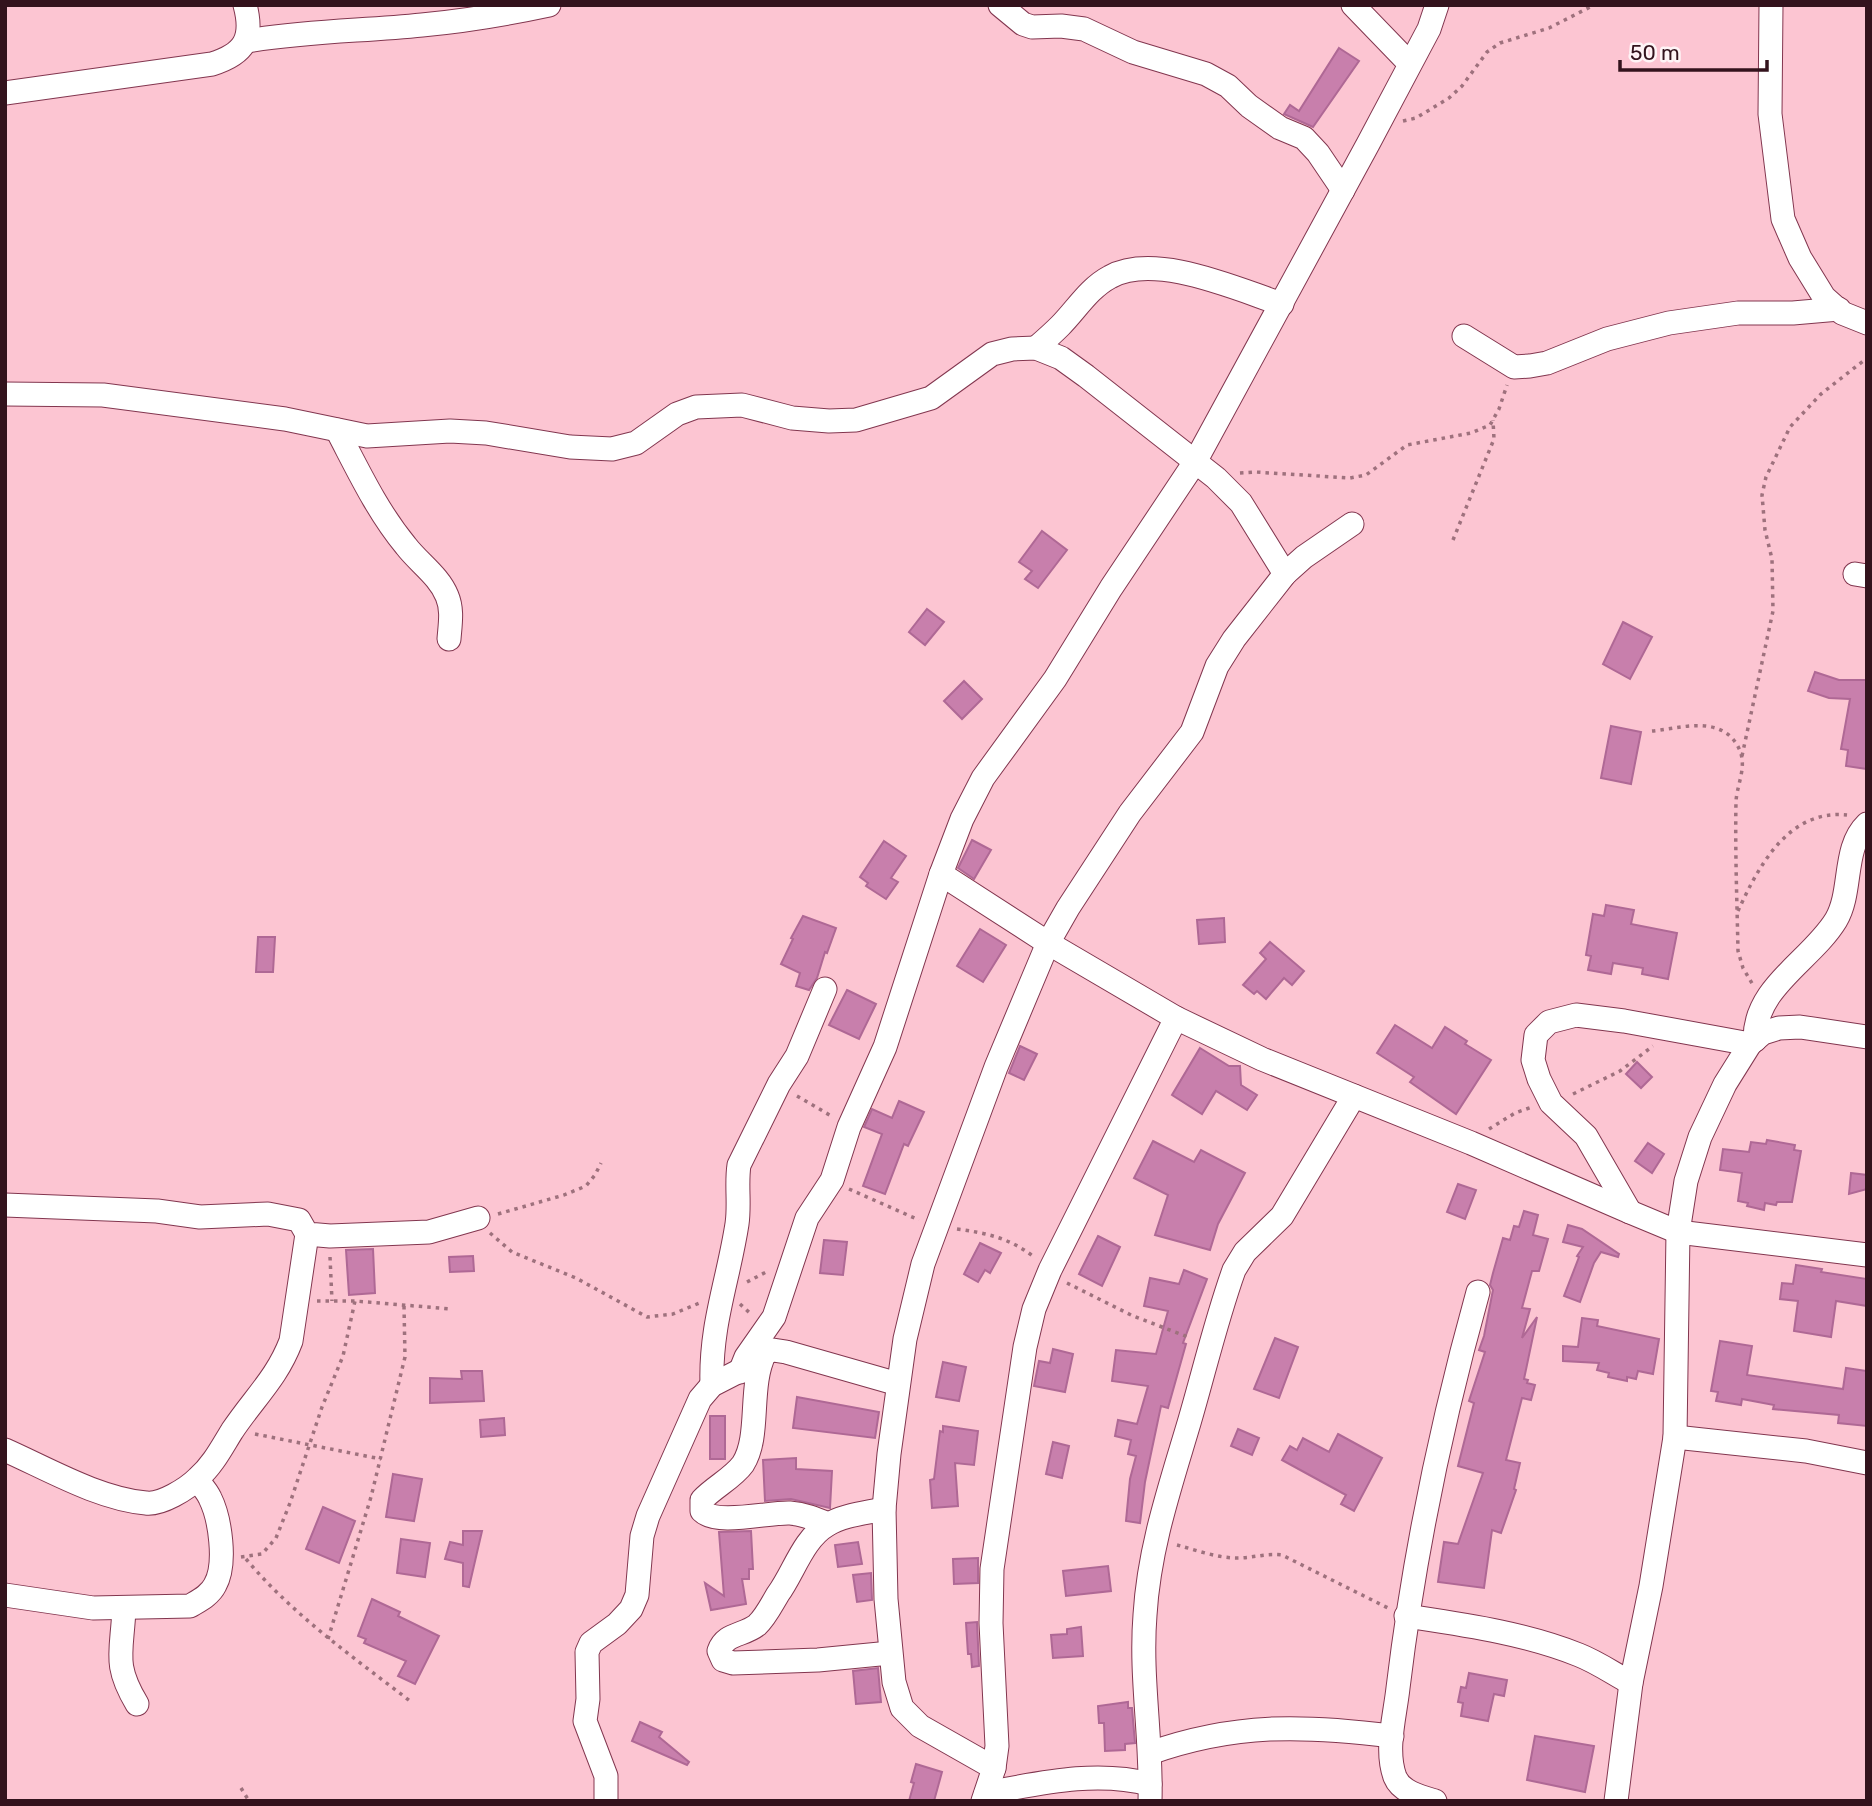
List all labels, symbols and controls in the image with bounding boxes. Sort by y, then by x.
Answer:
scale bar [1620,28,1767,72]
text: 50 m [1630,40,1680,65]

